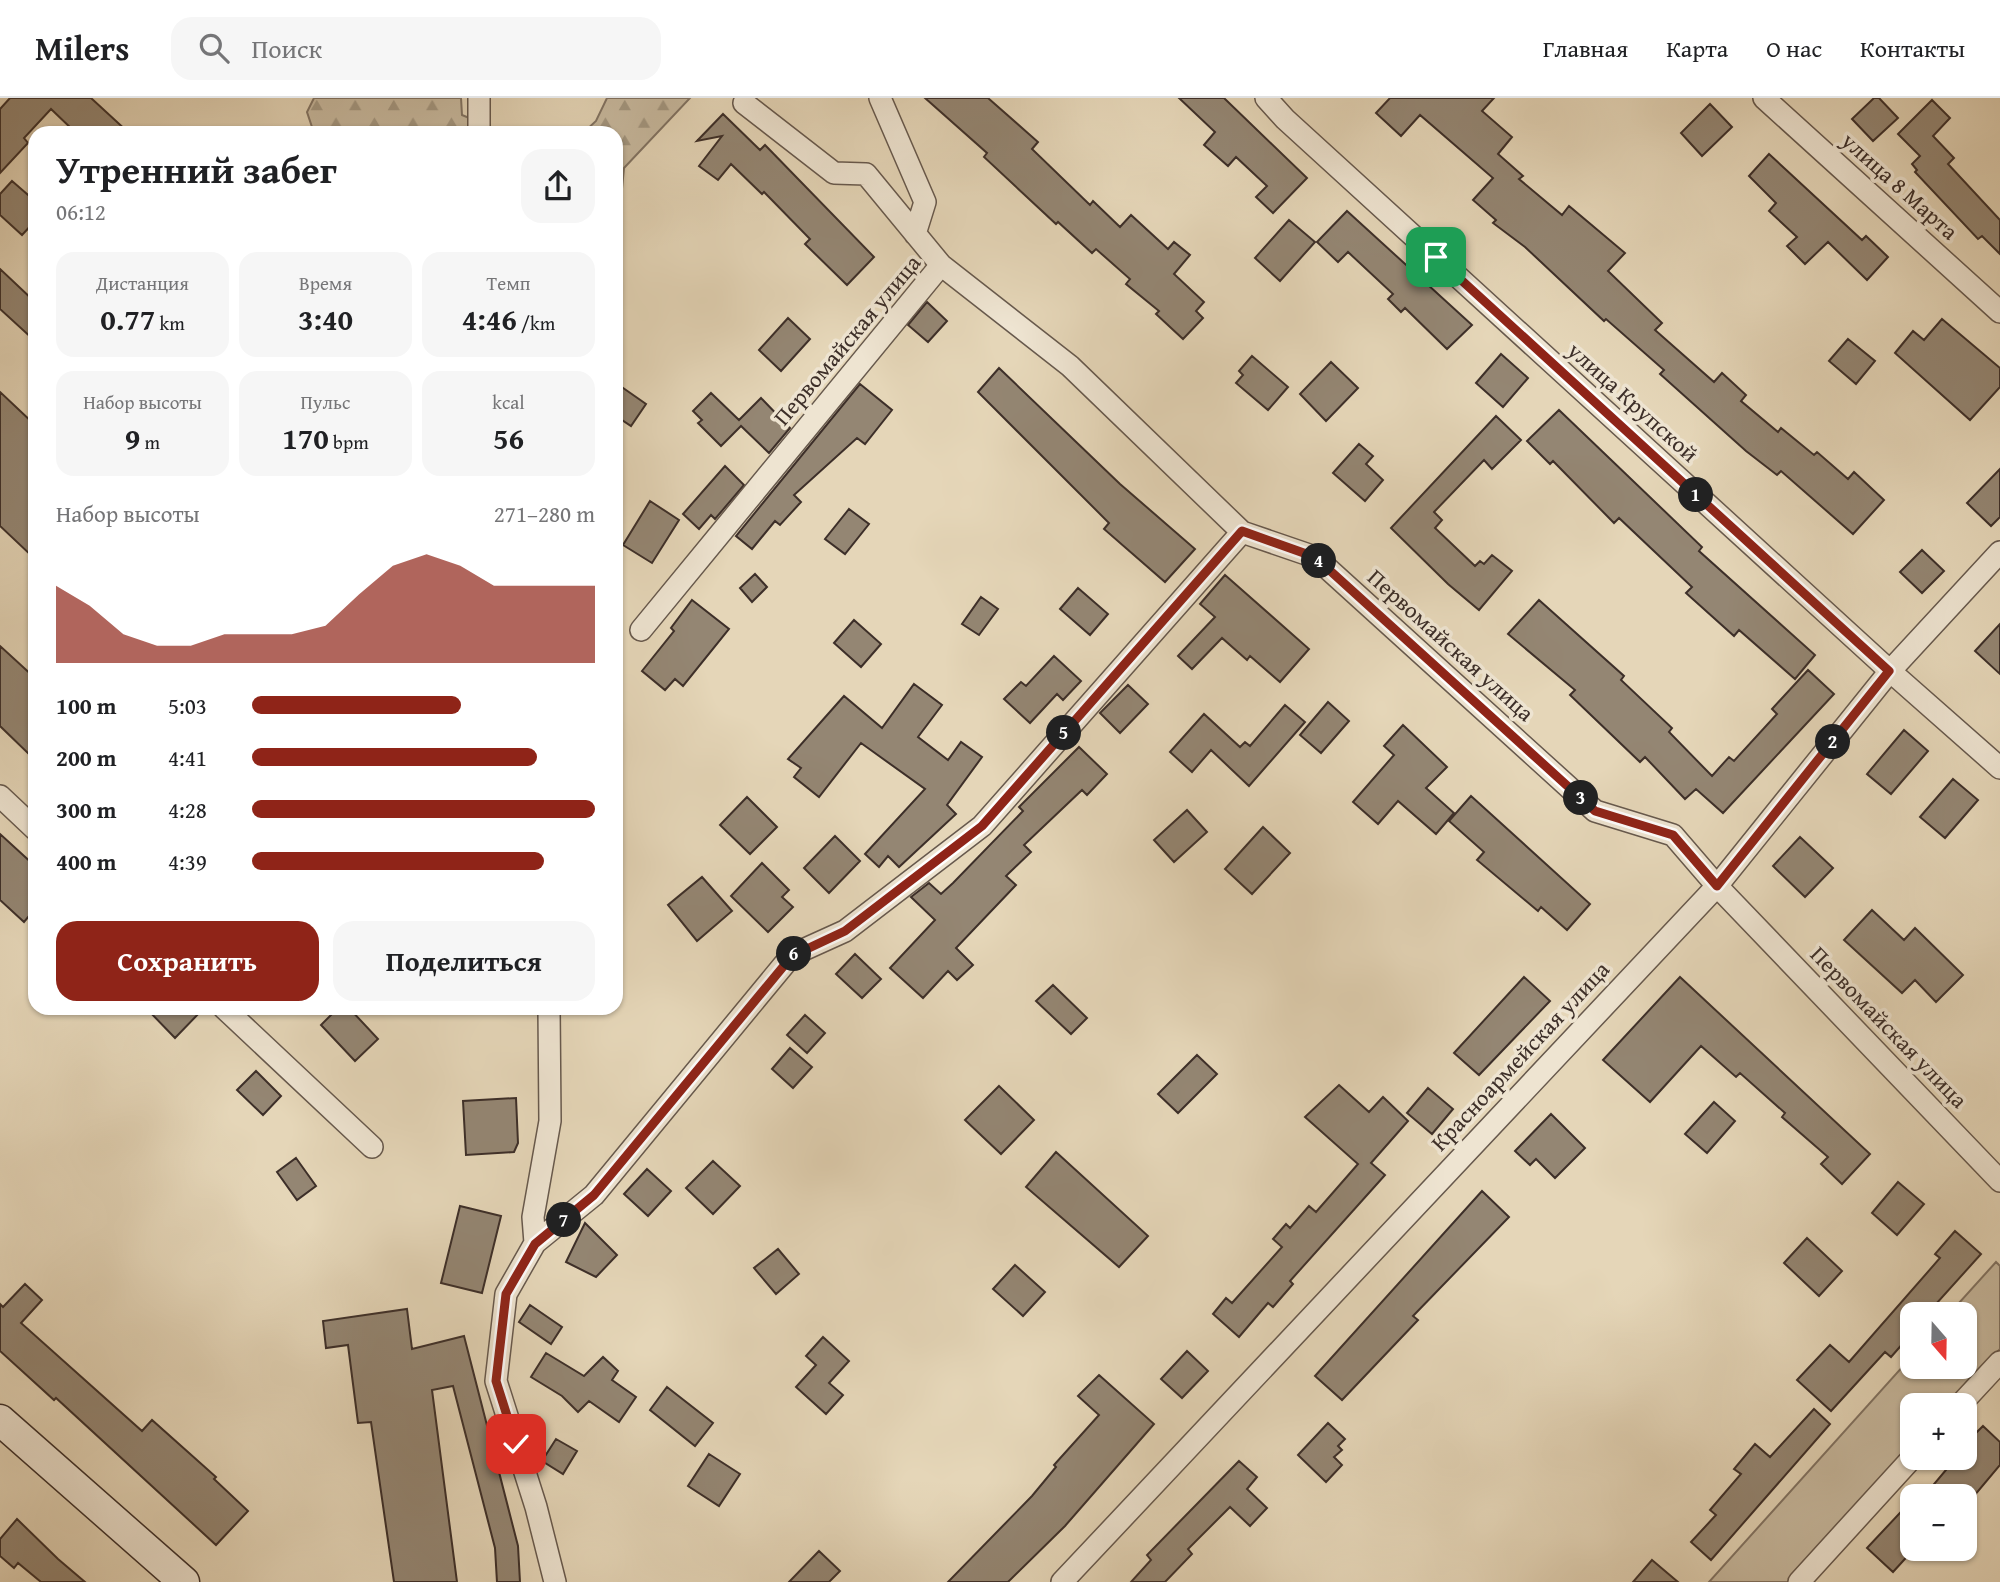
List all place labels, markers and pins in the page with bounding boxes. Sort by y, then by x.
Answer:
pin [1406,227,1466,287]
pin: 1 [1678,478,1714,512]
pin: 4 [1302,544,1336,578]
pin: 5 [1046,716,1082,750]
pin: 2 [1815,724,1850,760]
pin: 3 [1564,780,1598,816]
pin: 6 [776,936,812,972]
pin: 7 [546,1202,582,1238]
pin [486,1414,546,1474]

